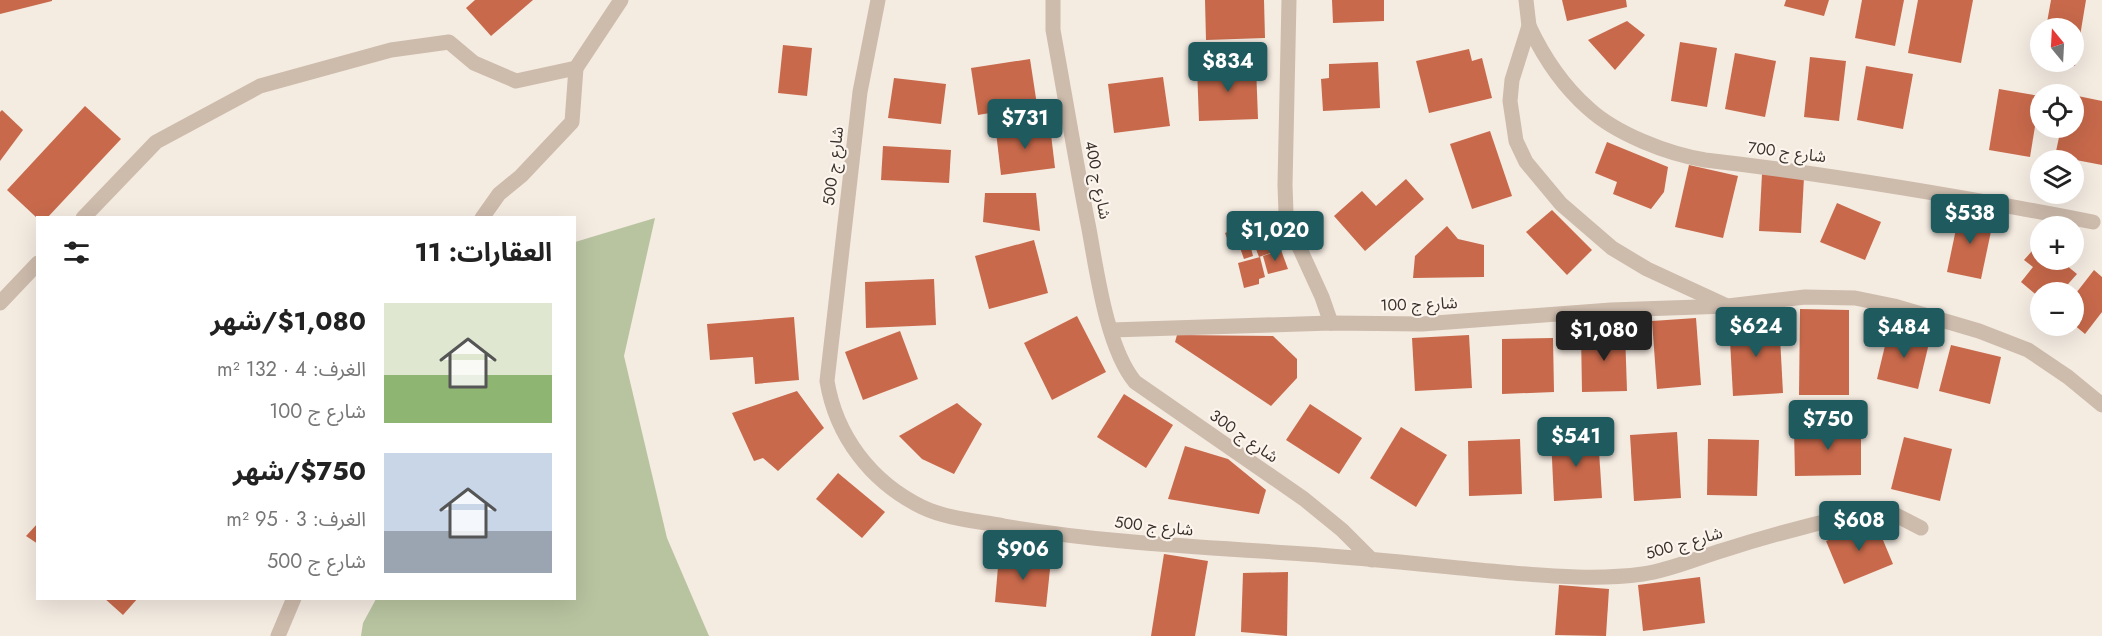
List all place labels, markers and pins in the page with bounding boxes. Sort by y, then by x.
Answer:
pin: $834 [1192,42,1264,93]
pin: $731 [989,99,1061,150]
pin: $538 [1934,194,2006,245]
pin: $1,020 [1226,211,1324,262]
pin: $624 [1720,307,1792,358]
pin: $484 [1868,308,1940,359]
pin: $1,080 [1555,311,1653,362]
pin: $750 [1792,400,1864,451]
pin: $541 [1540,417,1612,468]
pin: $608 [1823,501,1895,552]
pin: $906 [987,530,1059,581]

